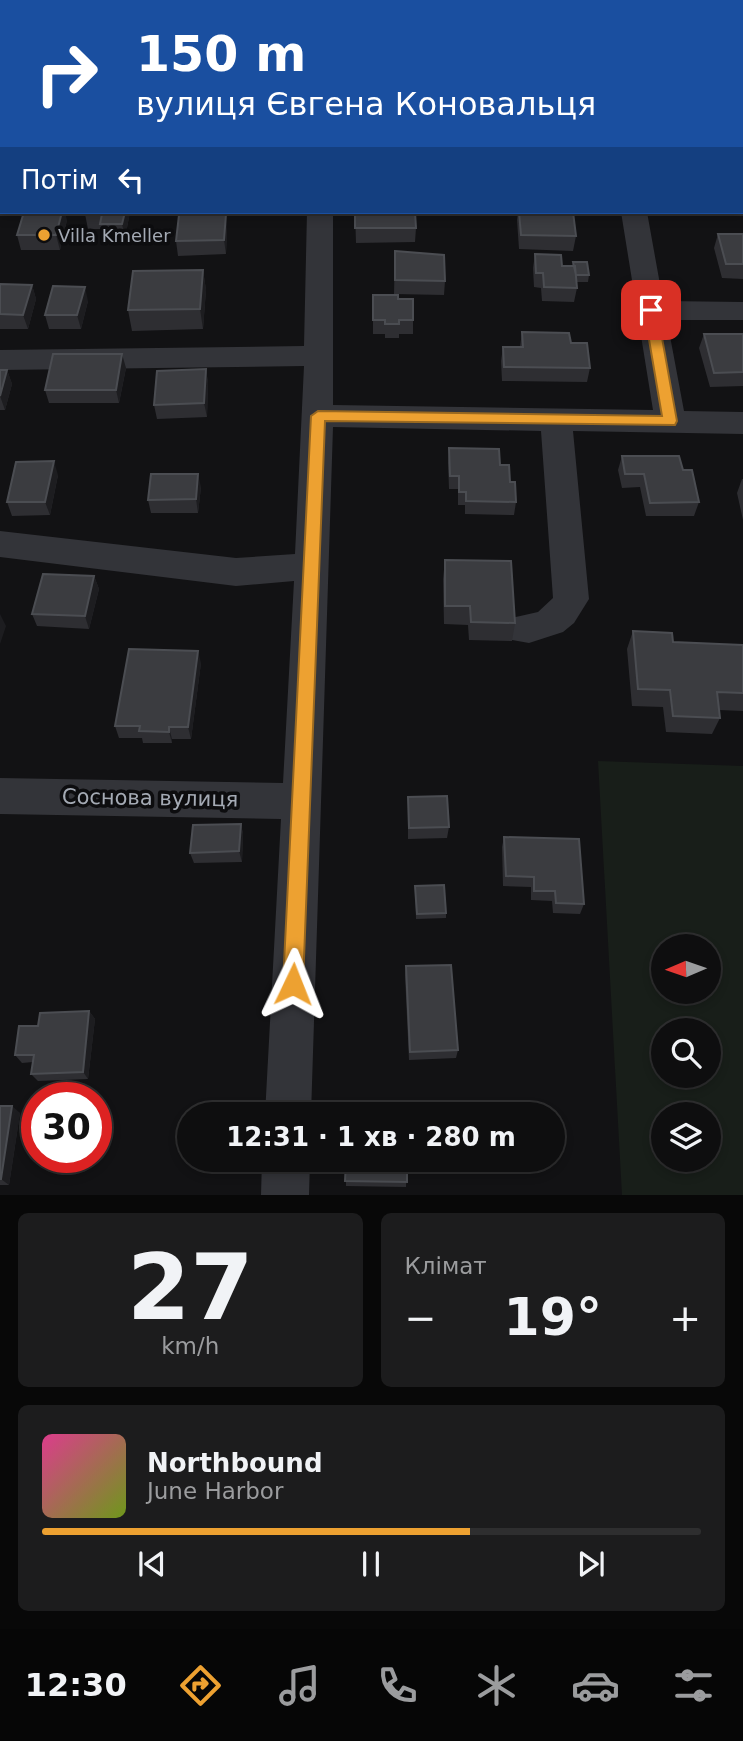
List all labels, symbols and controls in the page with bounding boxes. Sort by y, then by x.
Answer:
text: 150 m [136,26,306,83]
icon: right [21,28,112,119]
text: вулиця Євгена Коновальця [136,85,596,123]
icon: left [112,161,150,199]
text: Потім [21,165,98,195]
place label: Villa Kmeller [58,225,171,246]
marker: Villa Kmeller [36,227,52,243]
pin [621,280,681,340]
icon: arrive [632,291,670,329]
street label: Соснова вулиця [62,784,238,812]
north arrow [651,934,721,1004]
map controls [651,934,721,1172]
position arrow [256,947,330,1021]
button: search [651,1018,721,1088]
speed limit sign: 30 [21,1082,112,1173]
button: layers [651,1102,721,1172]
text: 12:31 · 1 хв · 280 m [226,1122,516,1152]
text: 27 [127,1235,254,1340]
text: Клімат [405,1253,487,1279]
text: 19° [504,1287,602,1347]
text: − [405,1296,436,1340]
text: + [669,1296,701,1340]
text: km/h [161,1333,219,1359]
text: Northbound [147,1448,323,1478]
text: June Harbor [147,1478,283,1504]
icon: previous [133,1545,171,1583]
icon: pause [352,1545,390,1583]
icon: next [572,1545,610,1583]
icon: directions [176,1661,225,1710]
icon: music [275,1661,324,1710]
icon: phone [373,1661,422,1710]
icon: climate [472,1661,521,1710]
icon: car [571,1661,620,1710]
icon: filters [669,1661,718,1710]
text: 12:30 [25,1666,127,1704]

